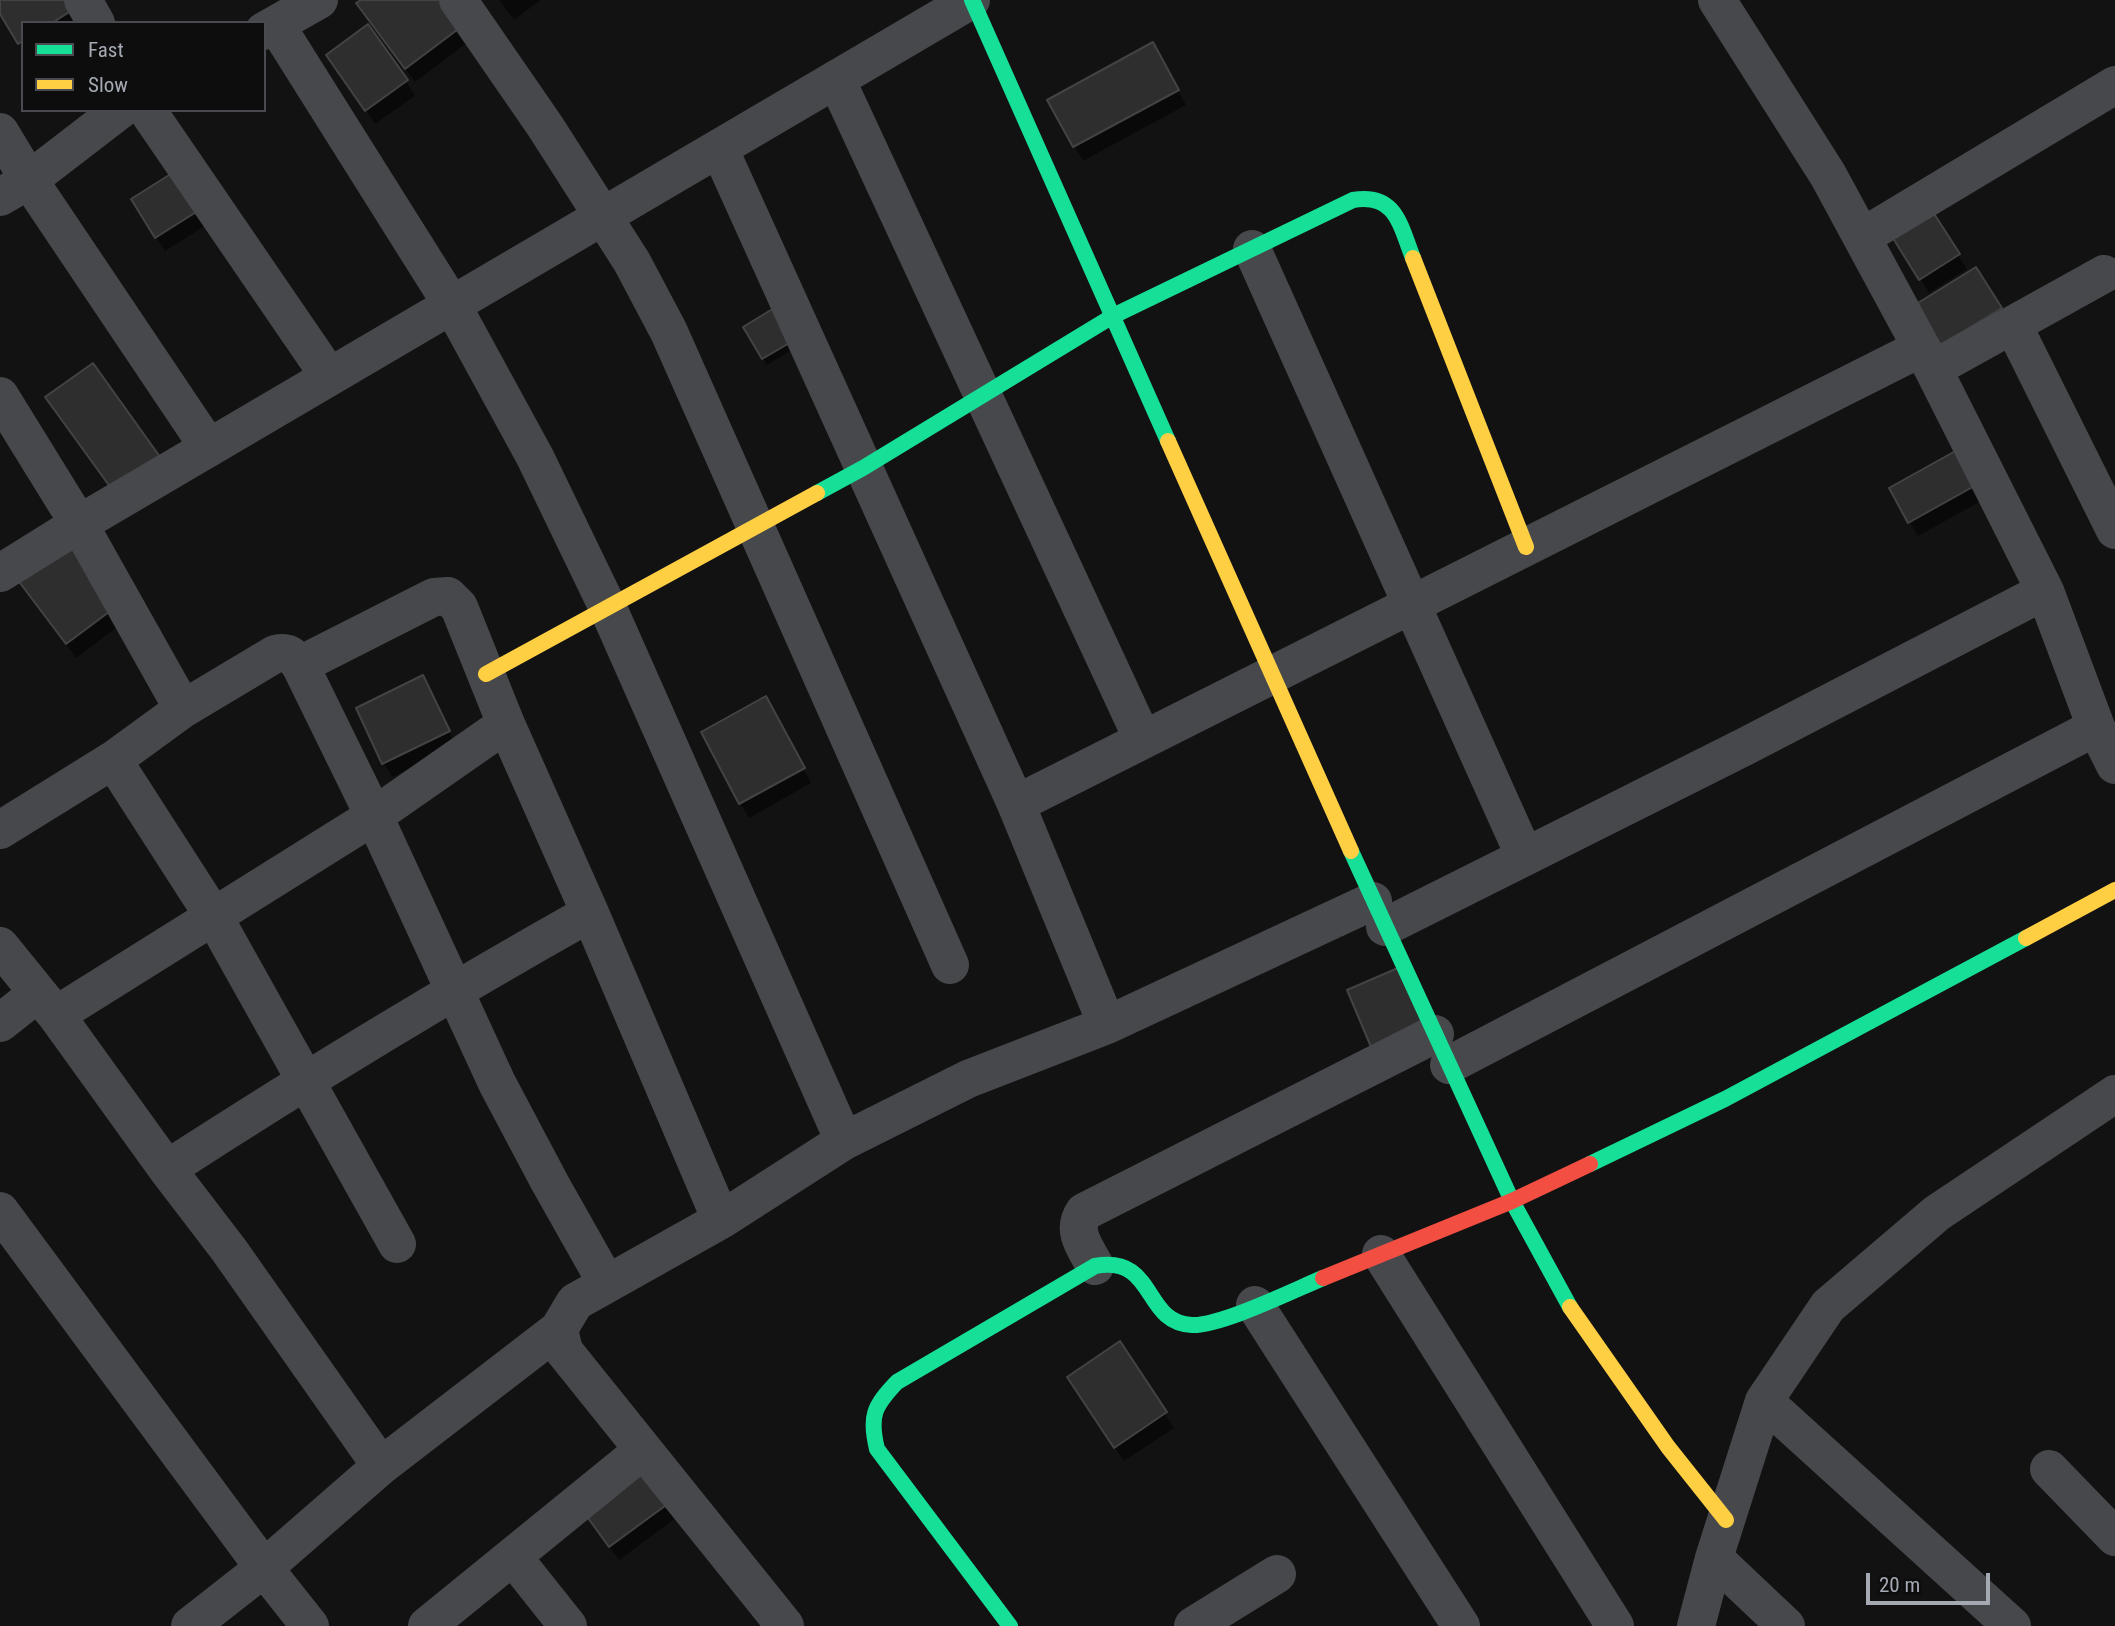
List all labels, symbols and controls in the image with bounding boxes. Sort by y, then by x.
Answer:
legend [21,21,266,112]
text: Fast [88,38,124,62]
text: Slow [88,73,128,97]
scale bar [1870,1560,1994,1604]
text: 20 m [1879,1573,1920,1597]

